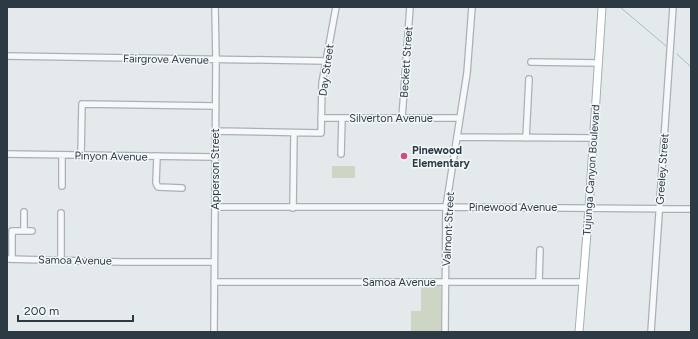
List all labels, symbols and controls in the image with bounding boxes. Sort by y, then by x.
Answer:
street label: Beckett Street [398,26,415,98]
street label: Day Street [316,43,337,97]
street label: Fairgrove Avenue [123,52,209,67]
street label: Tujunga Canyon Boulevard [580,104,603,236]
street label: Silverton Avenue [349,112,433,125]
street label: Apperson Street [209,128,222,210]
street label: Greeley Street [654,133,671,205]
place label: Pinewood Elementary [412,144,471,170]
street label: Pinyon Avenue [74,149,148,164]
marker: Pinewood Elementary [399,151,409,161]
street label: Valmont Street [440,191,457,267]
street label: Pinewood Avenue [469,201,557,214]
street label: Samoa Avenue [38,253,112,268]
street label: Samoa Avenue [362,276,436,289]
scale bar [18,297,133,323]
text: 200 m [24,304,59,318]

